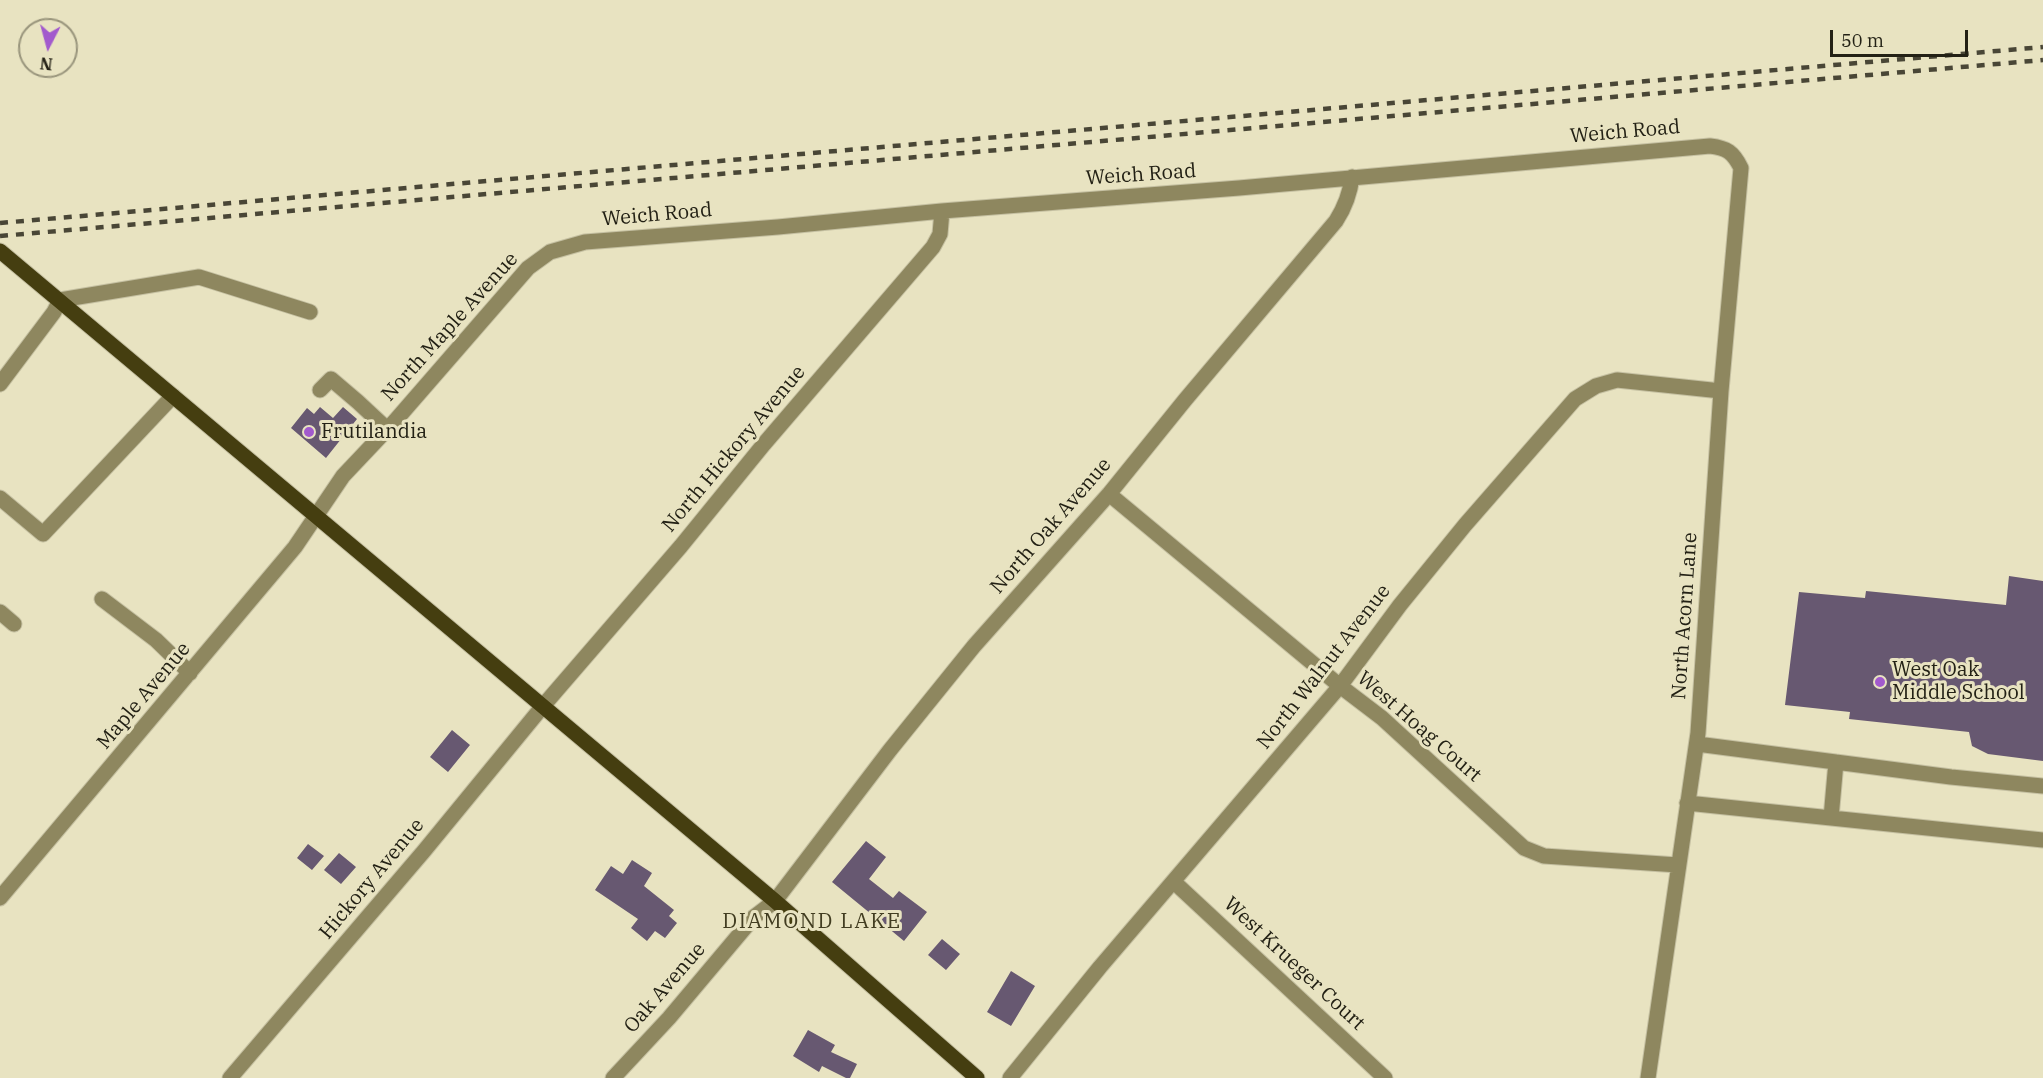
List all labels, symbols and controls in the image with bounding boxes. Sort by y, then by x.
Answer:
north arrow [18,18,78,78]
scale bar [1833,18,1971,56]
text: 50 m [1841,29,1884,52]
text: N [39,53,54,75]
street label: Weich Road [1569,115,1681,149]
street label: Weich Road [1085,159,1197,191]
street label: Weich Road [601,198,713,232]
street label: North Maple Avenue [377,248,523,406]
street label: North Hickory Avenue [657,361,811,537]
place label: Frutilandia [321,420,427,444]
marker: Frutilandia [302,425,316,439]
street label: North Oak Avenue [986,453,1116,599]
street label: North Acorn Lane [1667,532,1703,700]
street label: North Walnut Avenue [1252,580,1396,754]
street label: Maple Avenue [92,638,196,754]
place label: West Oak Middle School [1892,658,2025,705]
street label: West Hoag Court [1352,667,1486,787]
marker: West Oak Middle School [1873,675,1887,689]
street label: Hickory Avenue [315,814,429,944]
street label: West Krueger Court [1218,892,1370,1036]
district label: DIAMOND LAKE [722,909,902,935]
street label: Oak Avenue [619,938,711,1038]

